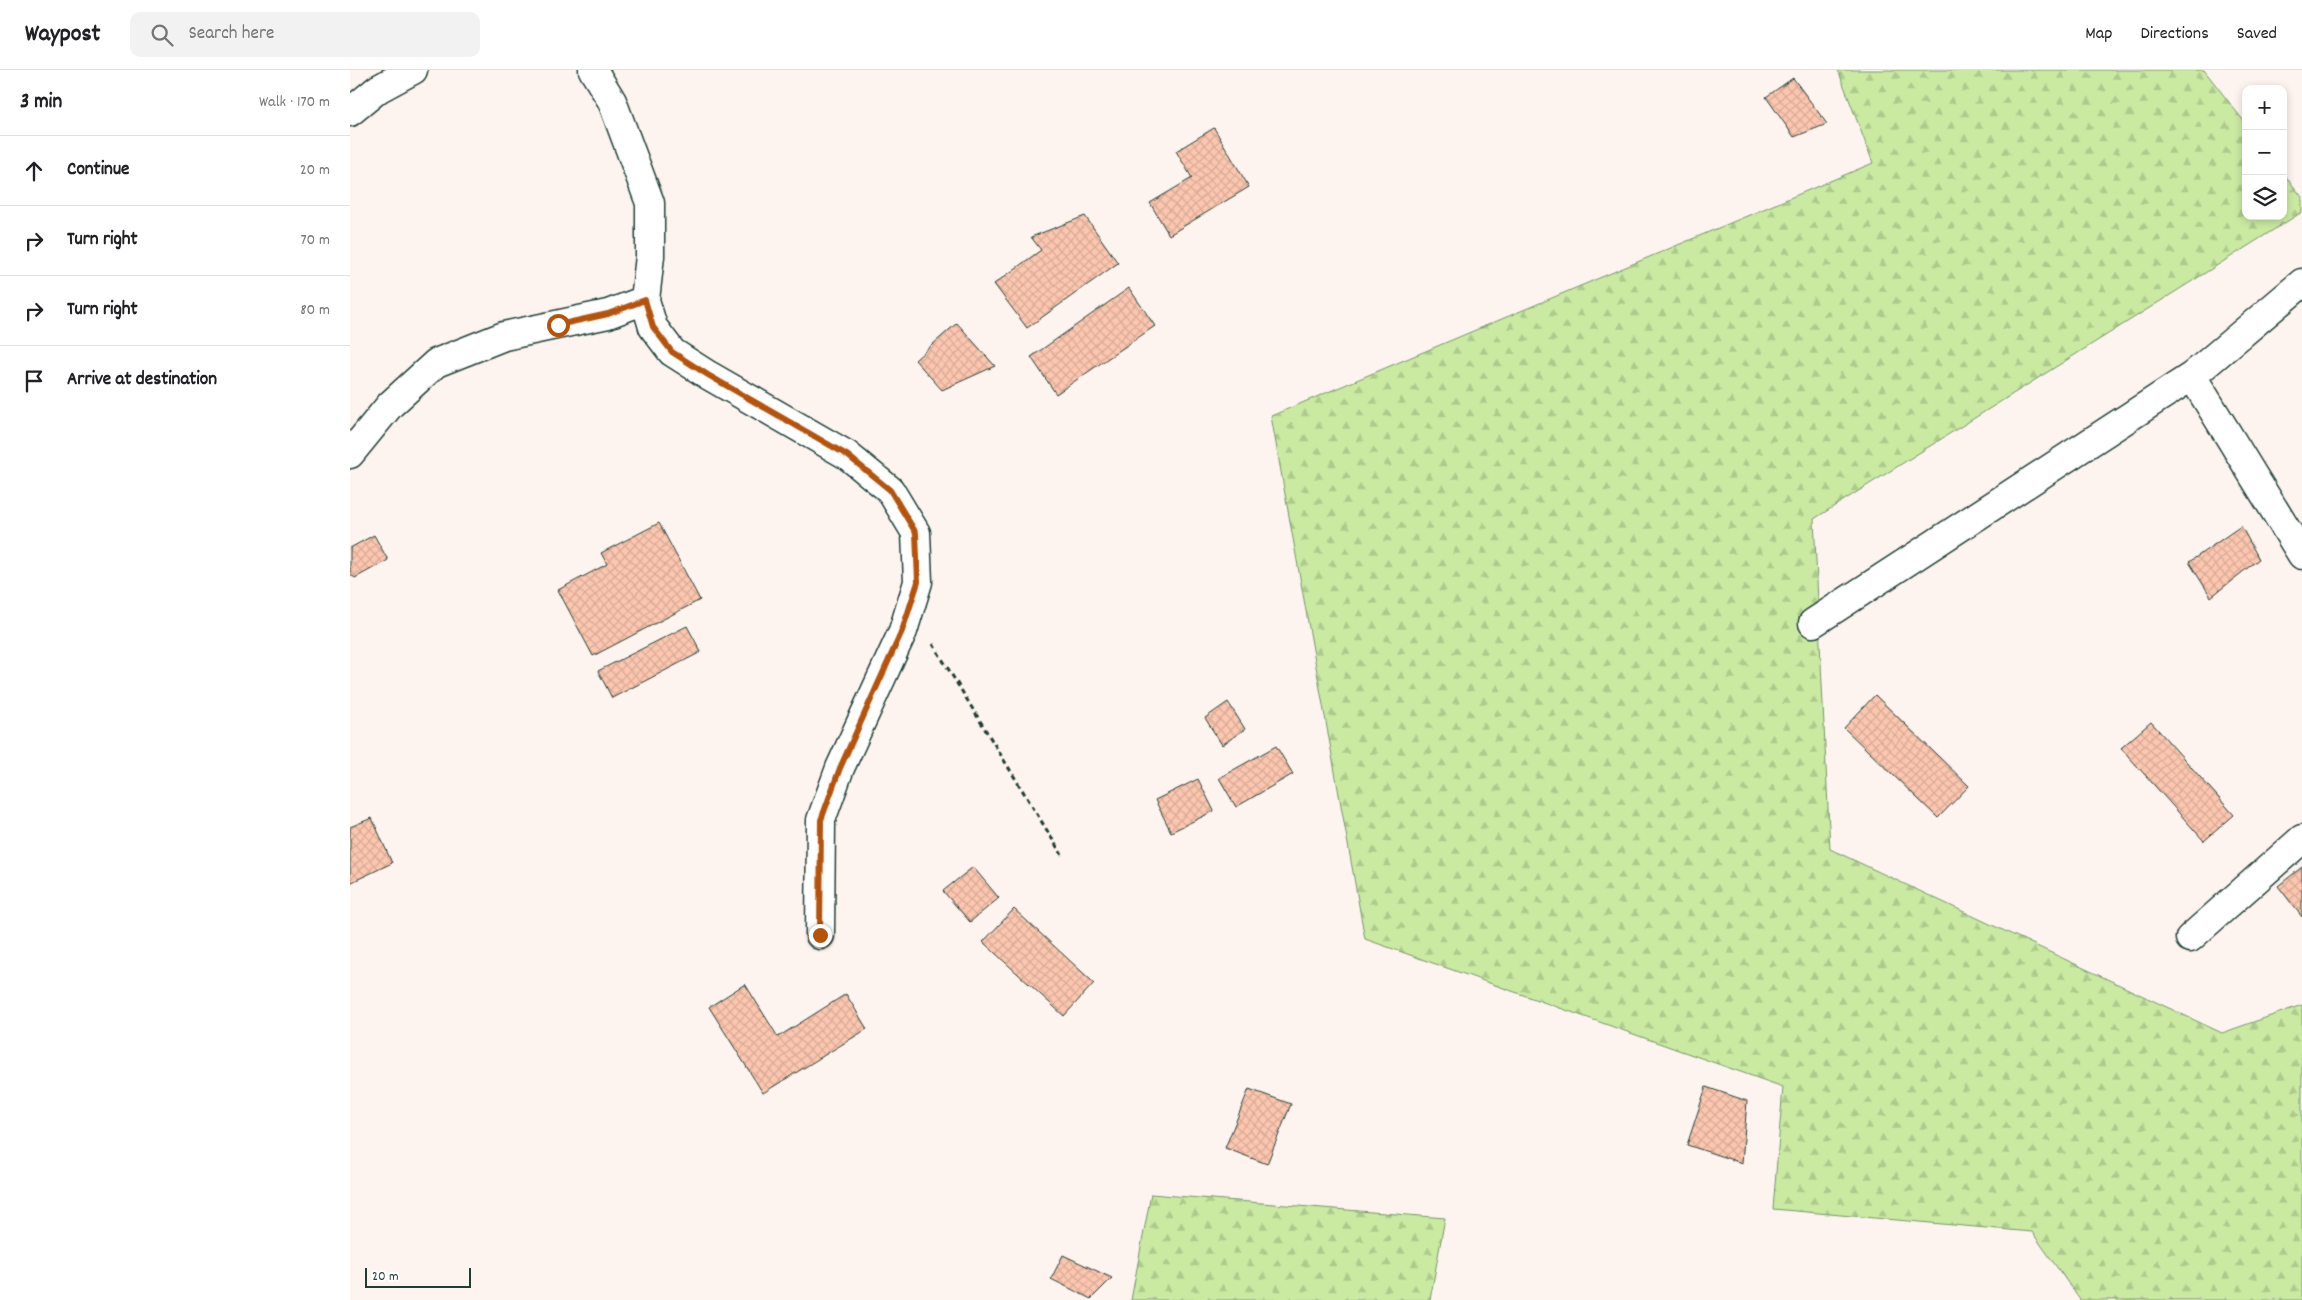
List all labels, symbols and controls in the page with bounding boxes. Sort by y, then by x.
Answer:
search box [130,12,480,57]
text: Waypost [25,18,100,52]
icon: search [148,21,176,49]
text: Search here [188,21,274,48]
text: Map [2085,22,2112,47]
text: Directions [2140,22,2209,47]
text: Saved [2237,22,2277,47]
map controls [2242,85,2287,220]
button: + [2242,85,2287,130]
text: 3 min [20,88,62,118]
text: Walk · 170 m [259,91,330,114]
button: − [2242,130,2287,175]
icon: ahead [20,157,48,185]
text: Continue [67,157,129,184]
text: 20 m [300,159,330,182]
button: layers [2242,175,2287,220]
icon: right [20,227,48,255]
text: Turn right [67,227,138,254]
text: 70 m [300,229,330,252]
icon: right [20,297,48,325]
text: Turn right [67,297,138,324]
text: 80 m [300,299,330,322]
route start [547,314,570,337]
icon: arrive [20,367,48,395]
text: Arrive at destination [67,367,217,394]
route end [809,924,832,947]
scale bar [365,1265,471,1288]
text: 20 m [372,1267,399,1287]

